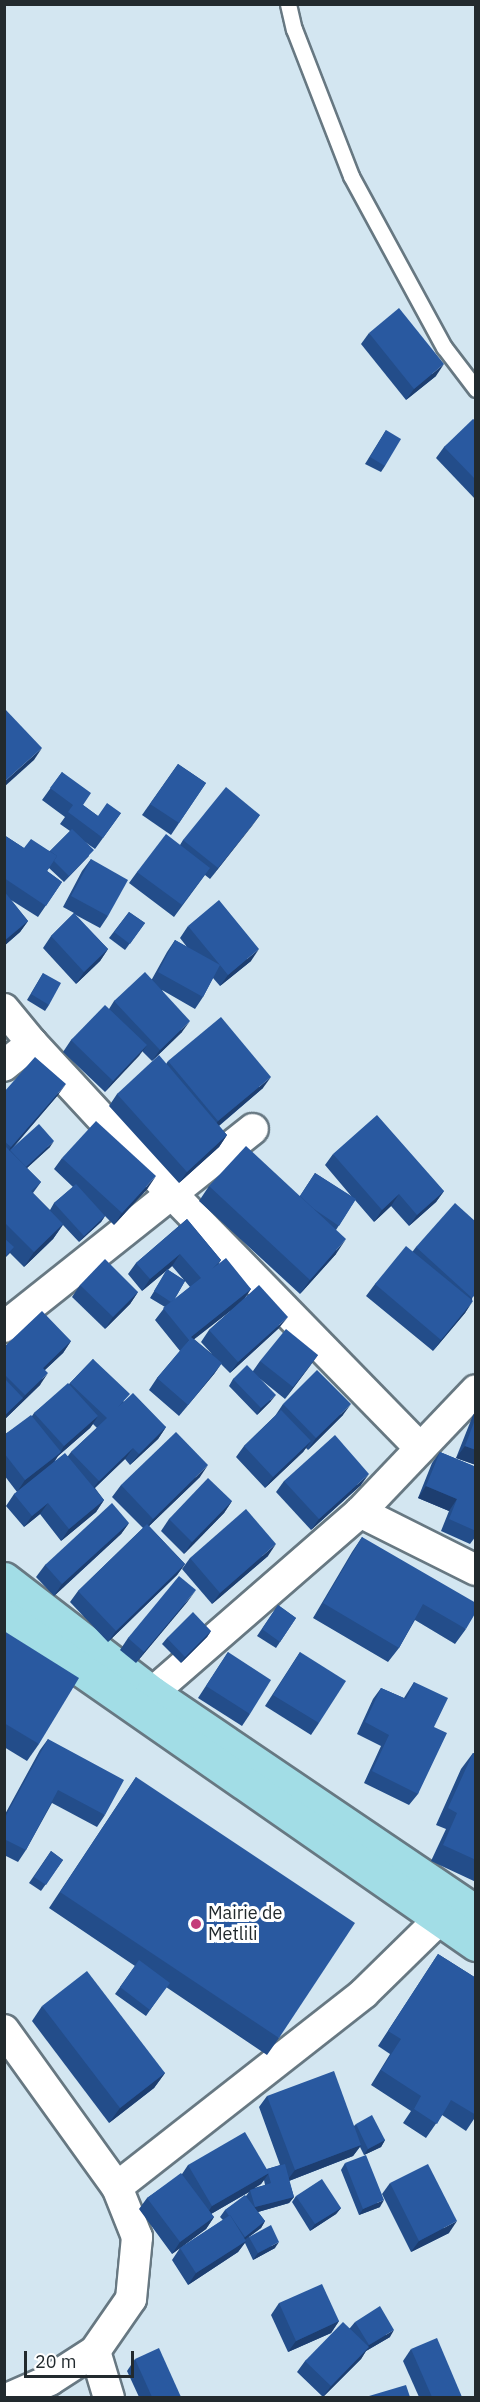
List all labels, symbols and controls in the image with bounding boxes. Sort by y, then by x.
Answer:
place label: Mairie de Metlili [208,1903,282,1946]
marker: Mairie de Metlili [189,1917,203,1931]
scale bar [27,2339,136,2377]
text: 20 m [35,2350,77,2373]

